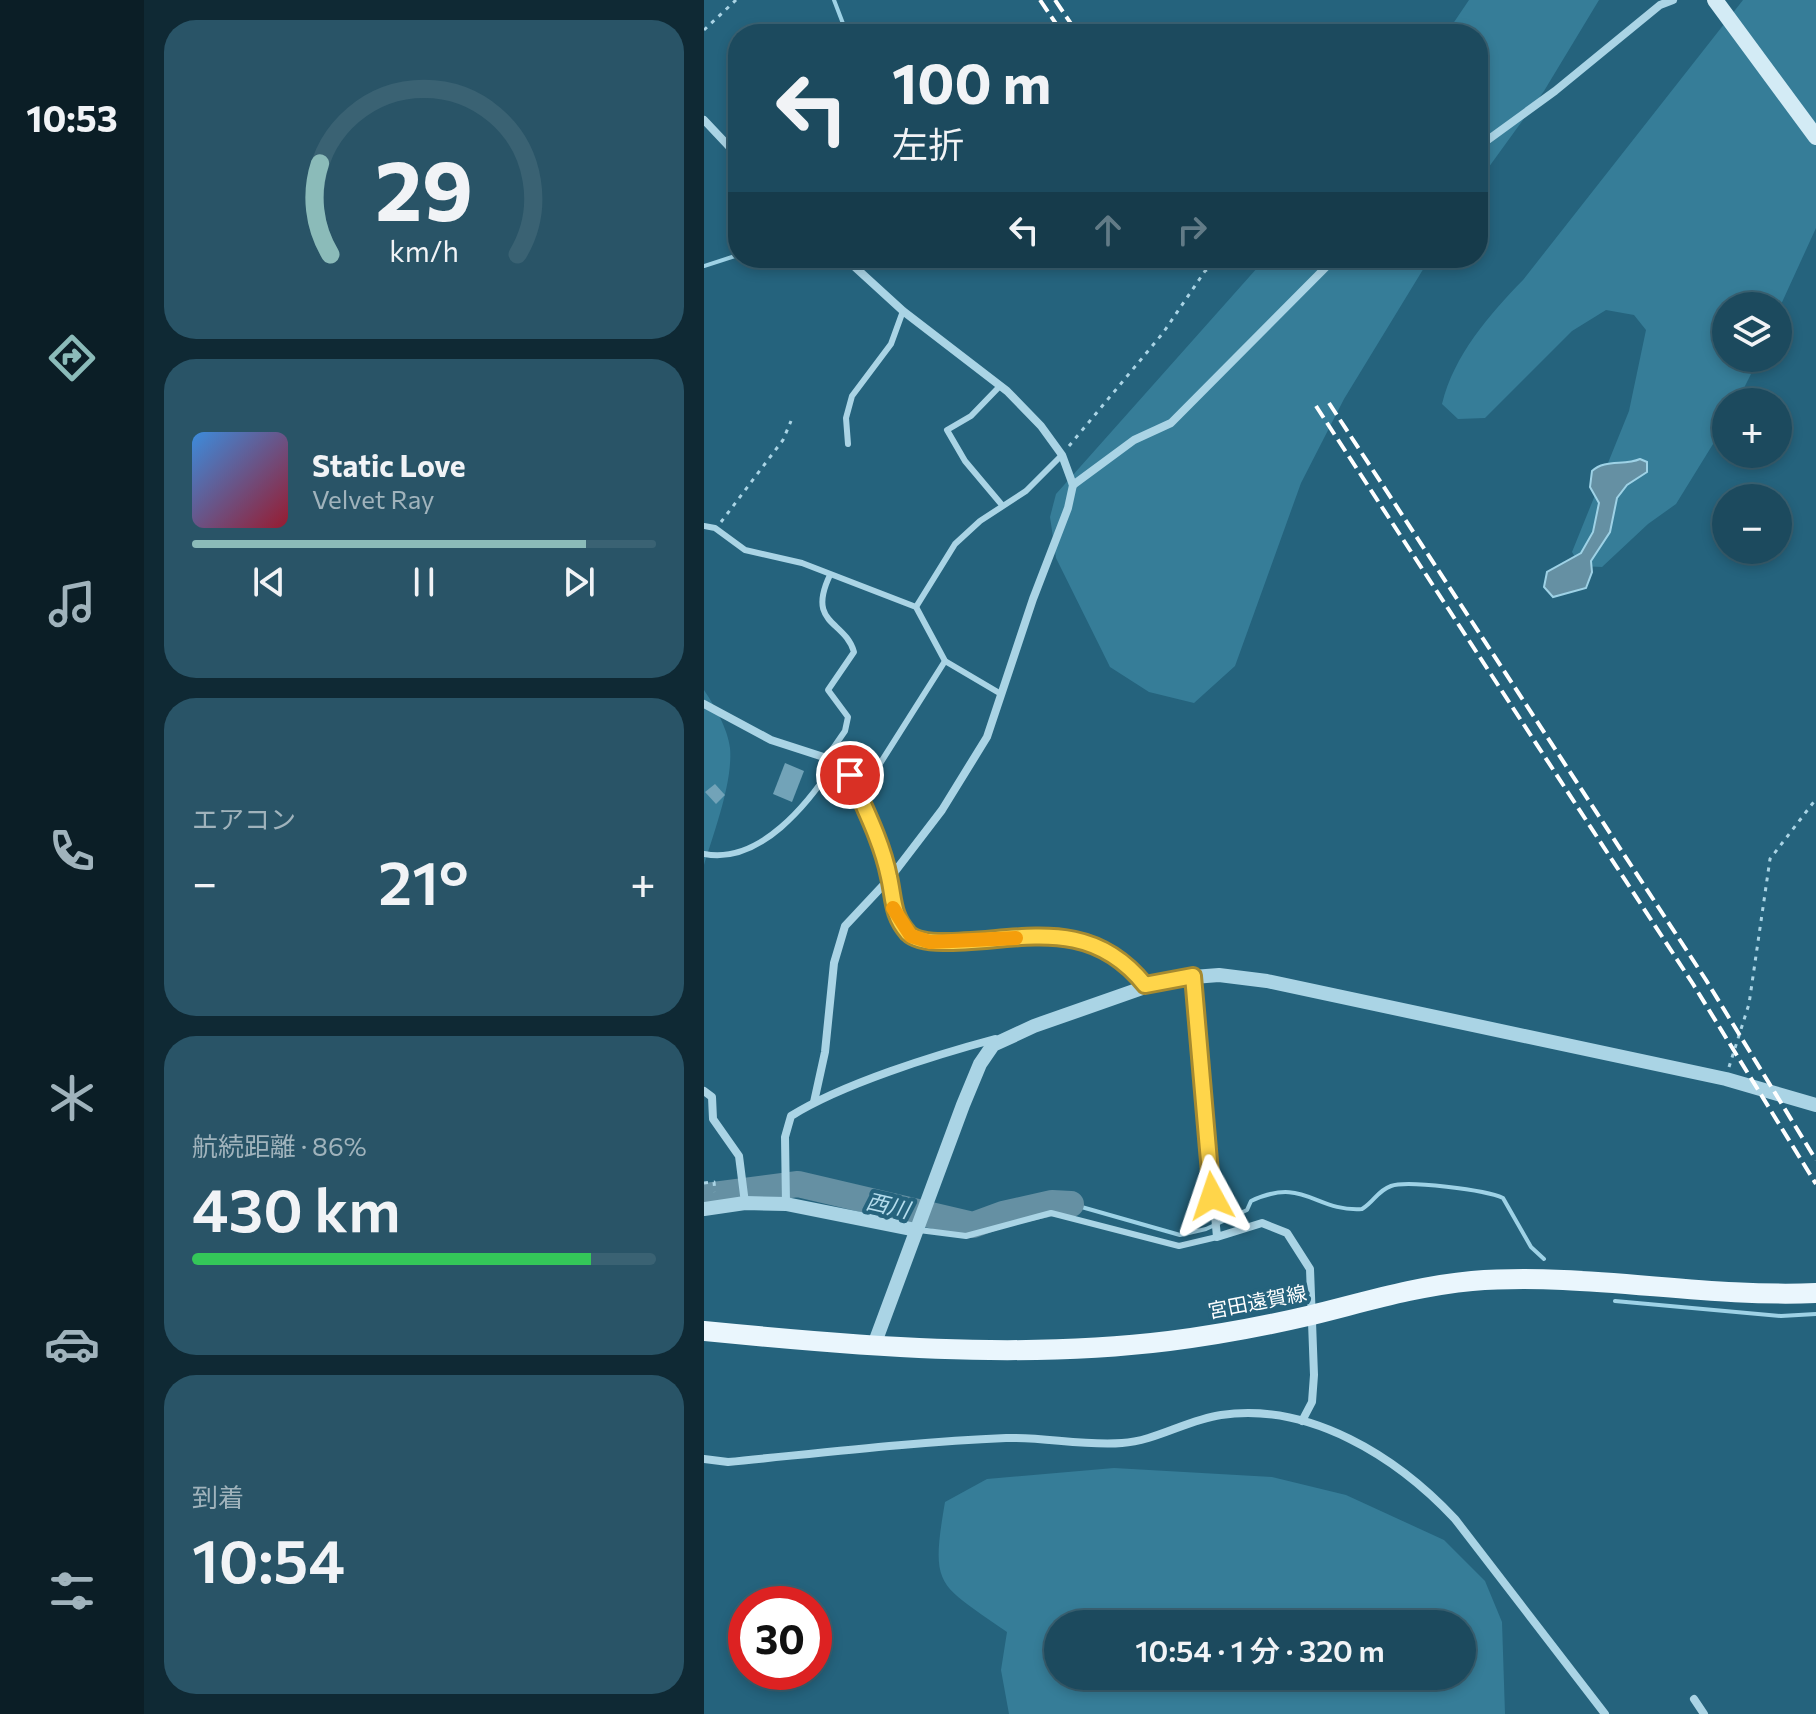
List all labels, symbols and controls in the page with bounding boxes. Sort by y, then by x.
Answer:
text: 100 m [892,47,1051,116]
icon: left [760,56,864,160]
text: 10:53 [26,95,118,139]
text: 左折 [892,121,964,165]
text: 29 [375,136,473,238]
icon: left [1002,208,1046,252]
icon: ahead [1086,208,1130,252]
icon: right [1170,208,1214,252]
text: km/h [389,234,459,269]
map controls [1712,292,1792,564]
button: layers [1712,292,1792,372]
icon: directions [44,330,100,386]
button: + [1712,388,1792,468]
text: Static Love [312,446,466,483]
text: Velvet Ray [312,483,435,514]
button: − [1712,484,1792,564]
icon: previous [247,560,291,604]
icon: pause [402,560,446,604]
icon: next [557,560,601,604]
icon: music [44,576,100,632]
pin [816,741,884,809]
icon: arrive [828,753,872,797]
text: エアコン [192,803,296,834]
icon: phone [44,823,100,879]
text: 21° [378,844,469,917]
text: − [192,854,217,908]
text: + [630,854,656,908]
icon: climate [44,1070,100,1126]
text: 航続距離 · 86% [192,1130,367,1161]
position arrow [1170,1154,1254,1238]
text: 430 km [192,1171,401,1244]
water label: 西川 [864,1187,914,1224]
street label: 宮田遠賀線 [1206,1280,1308,1322]
icon: car [44,1316,100,1372]
text: 到着 [192,1481,244,1512]
text: 10:54 [192,1522,345,1595]
icon: filters [44,1563,100,1619]
speed limit sign: 30 [728,1586,832,1690]
text: 10:54 · 1 分 · 320 m [1135,1631,1385,1668]

